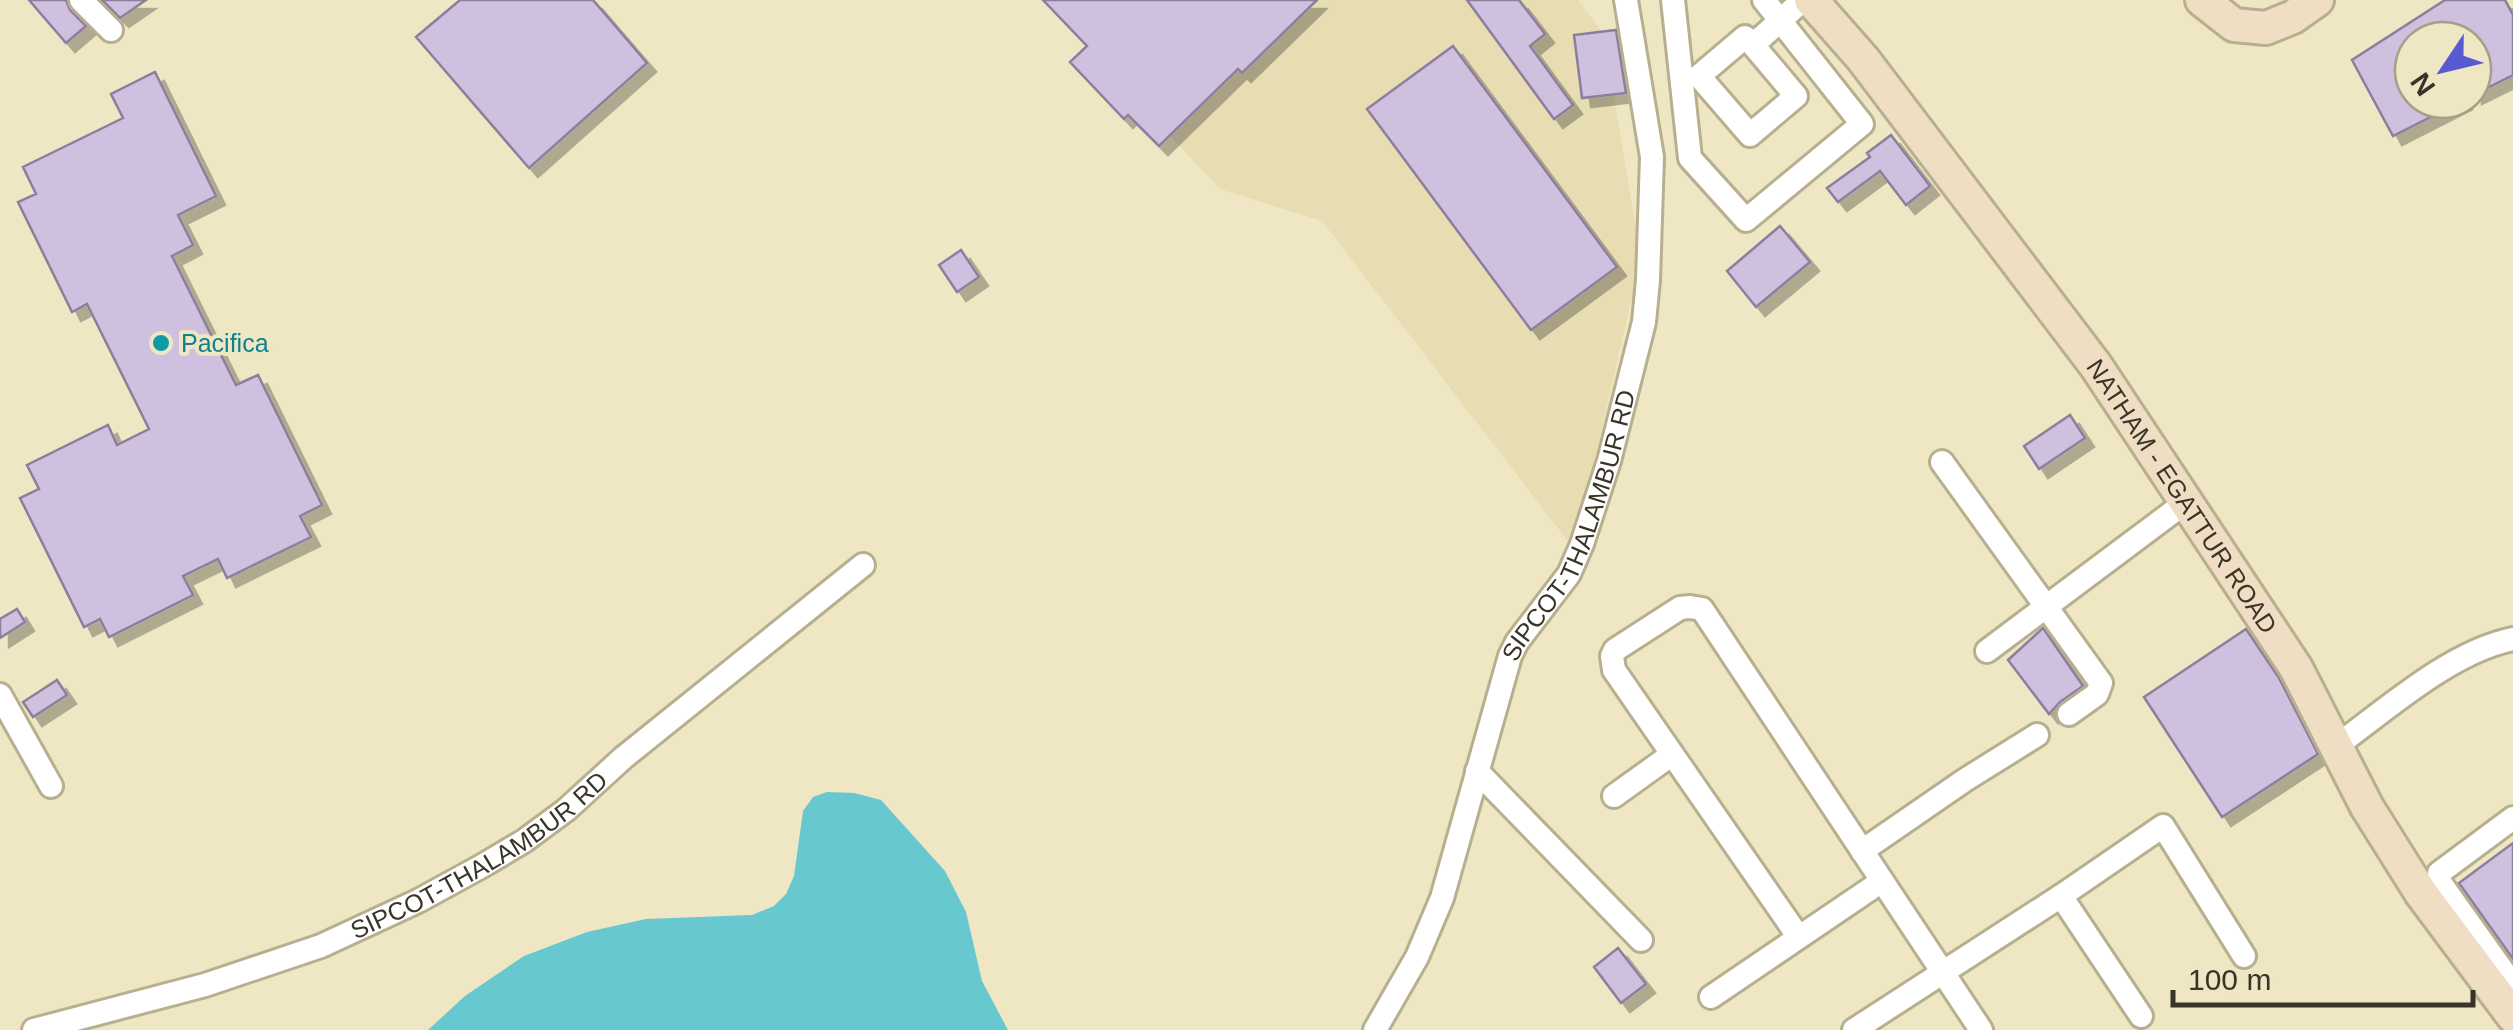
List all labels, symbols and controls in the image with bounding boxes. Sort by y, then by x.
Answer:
north arrow [2393,20,2493,120]
text: N [2404,67,2441,101]
place label: Pacifica [181,329,269,357]
marker: Pacifica [150,332,172,354]
street label: NATHAM - EGATTUR ROAD [2081,354,2283,638]
street label: SIPCOT-THALAMBUR RD [1496,387,1640,665]
street label: SIPCOT-THALAMBUR RD [346,766,613,944]
scale bar [2173,945,2473,1007]
text: 100 m [2188,963,2271,996]

